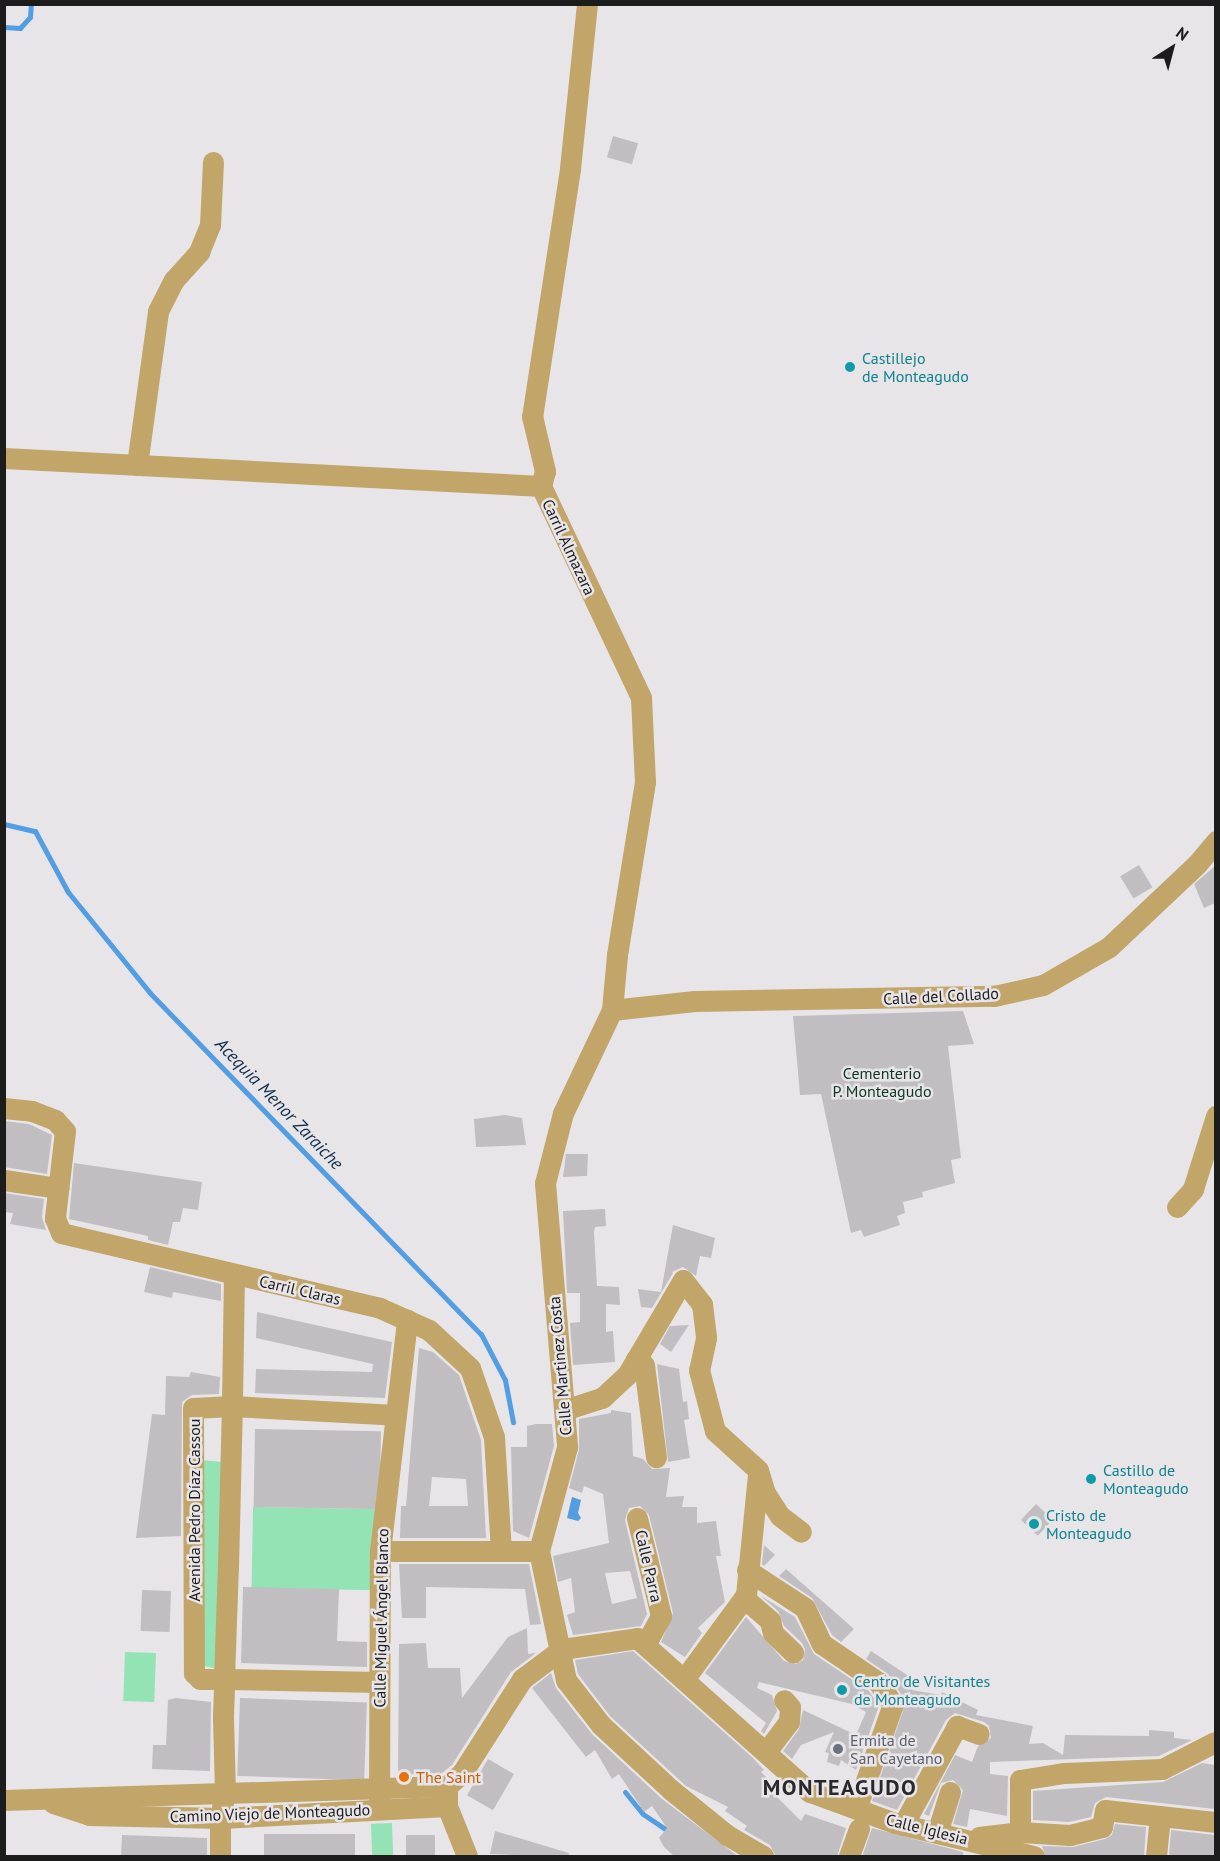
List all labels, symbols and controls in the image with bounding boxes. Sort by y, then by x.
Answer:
north arrow [1142,18,1202,78]
text: N [1172,22,1193,45]
place label: Castillejo de Monteagudo [862,348,969,386]
marker: Castillejo de Monteagudo [843,360,857,374]
street label: Carril Almazara [538,496,600,598]
street label: Calle del Collado [883,983,999,1009]
water label: Acequia Menor Zaraiche [210,1033,348,1175]
park label: Cementerio P. Monteagudo [832,1063,932,1101]
street label: Carril Claras [258,1271,342,1309]
street label: Calle Martinez Costa [544,1295,576,1437]
street label: Avenida Pedro Díaz Cassou [184,1418,204,1602]
place label: Castillo de Monteagudo [1103,1460,1189,1498]
marker: Castillo de Monteagudo [1084,1472,1098,1486]
place label: Cristo de Monteagudo [1046,1505,1132,1543]
marker: Cristo de Monteagudo [1027,1517,1041,1531]
street label: Calle Miguel Ángel Blanco [370,1528,392,1708]
street label: Calle Parra [631,1528,667,1604]
place label: Centro de Visitantes de Monteagudo [854,1671,991,1709]
marker: Centro de Visitantes de Monteagudo [835,1683,849,1697]
place label: Ermita de San Cayetano [850,1730,942,1768]
marker: Ermita de San Cayetano [831,1742,845,1756]
place label: The Saint [416,1767,481,1787]
marker: The Saint [397,1770,411,1784]
district label: MONTEAGUDO [763,1775,917,1801]
street label: Camino Viejo de Monteagudo [169,1800,371,1826]
street label: Calle Iglesia [884,1810,970,1848]

